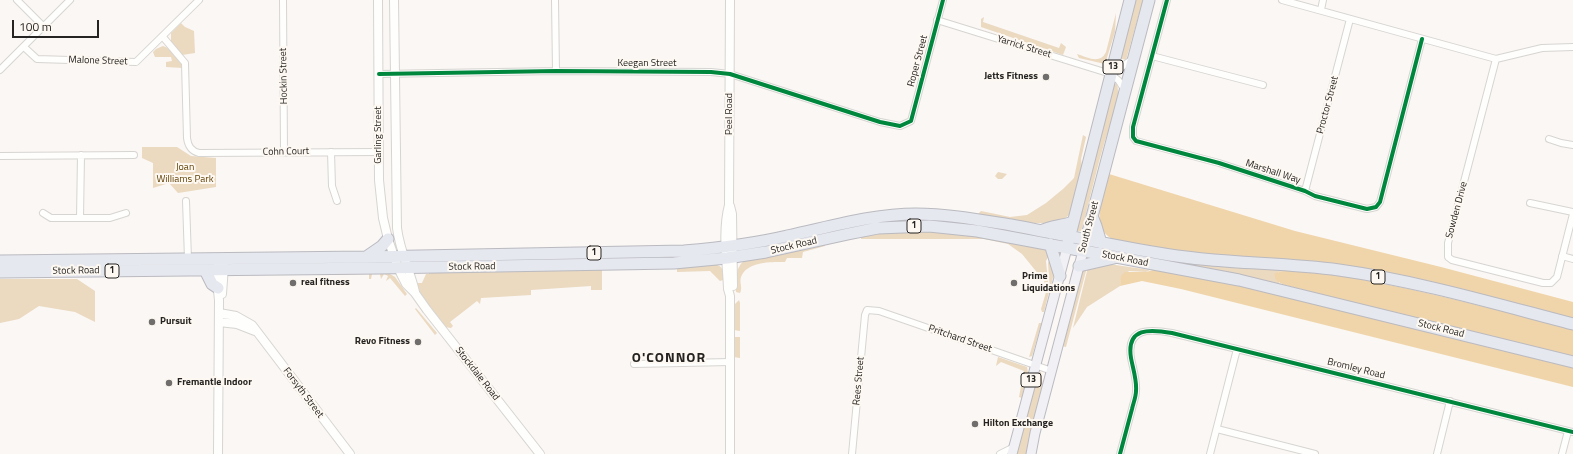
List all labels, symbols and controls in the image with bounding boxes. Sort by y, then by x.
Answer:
scale bar [14,12,101,38]
text: 100 m [19,17,52,36]
street label: Yarrick Street [995,33,1053,61]
street label: Roper Street [905,34,931,88]
street label: Hockin Street [278,48,290,104]
street label: Malone Street [68,54,128,68]
street label: Keegan Street [617,58,677,70]
road number: 13 [1103,60,1123,74]
place label: Jetts Fitness [984,71,1038,83]
marker: Jetts Fitness [1041,72,1051,82]
street label: Proctor Street [1315,75,1341,135]
street label: Peel Road [724,93,736,135]
street label: Garling Street [373,106,385,164]
street label: Cohn Court [263,146,309,158]
street label: Marshall Way [1244,157,1302,187]
park label: Joan Williams Park [156,162,214,186]
street label: Sowden Drive [1444,180,1470,240]
street label: South Street [1076,200,1102,254]
road number: 1 [907,219,921,233]
street label: Stock Road [770,235,818,257]
road number: 1 [587,246,601,260]
street label: Stock Road [1101,249,1149,269]
street label: Stock Road [448,261,496,273]
road number: 1 [105,264,119,278]
street label: Stock Road [52,265,100,277]
road number: 1 [1371,270,1385,284]
place label: Prime Liquidations [1022,271,1075,294]
place label: real fitness [301,277,350,289]
marker: real fitness [288,278,298,288]
marker: Prime Liquidations [1009,278,1019,288]
place label: Pursuit [160,316,192,328]
marker: Pursuit [147,317,157,327]
street label: Stock Road [1417,317,1465,341]
street label: Pritchard Street [927,323,993,355]
place label: Revo Fitness [355,336,410,348]
marker: Revo Fitness [413,337,423,347]
street label: Stockdale Road [452,345,502,403]
district label: O'CONNOR [632,351,706,367]
street label: Rees Street [851,356,867,406]
street label: Bromley Road [1326,356,1386,382]
street label: Forsyth Street [280,365,326,421]
road number: 13 [1021,373,1041,387]
place label: Fremantle Indoor [177,377,252,389]
marker: Fremantle Indoor [164,378,174,388]
place label: Hilton Exchange [983,418,1053,430]
marker: Hilton Exchange [970,419,980,429]

